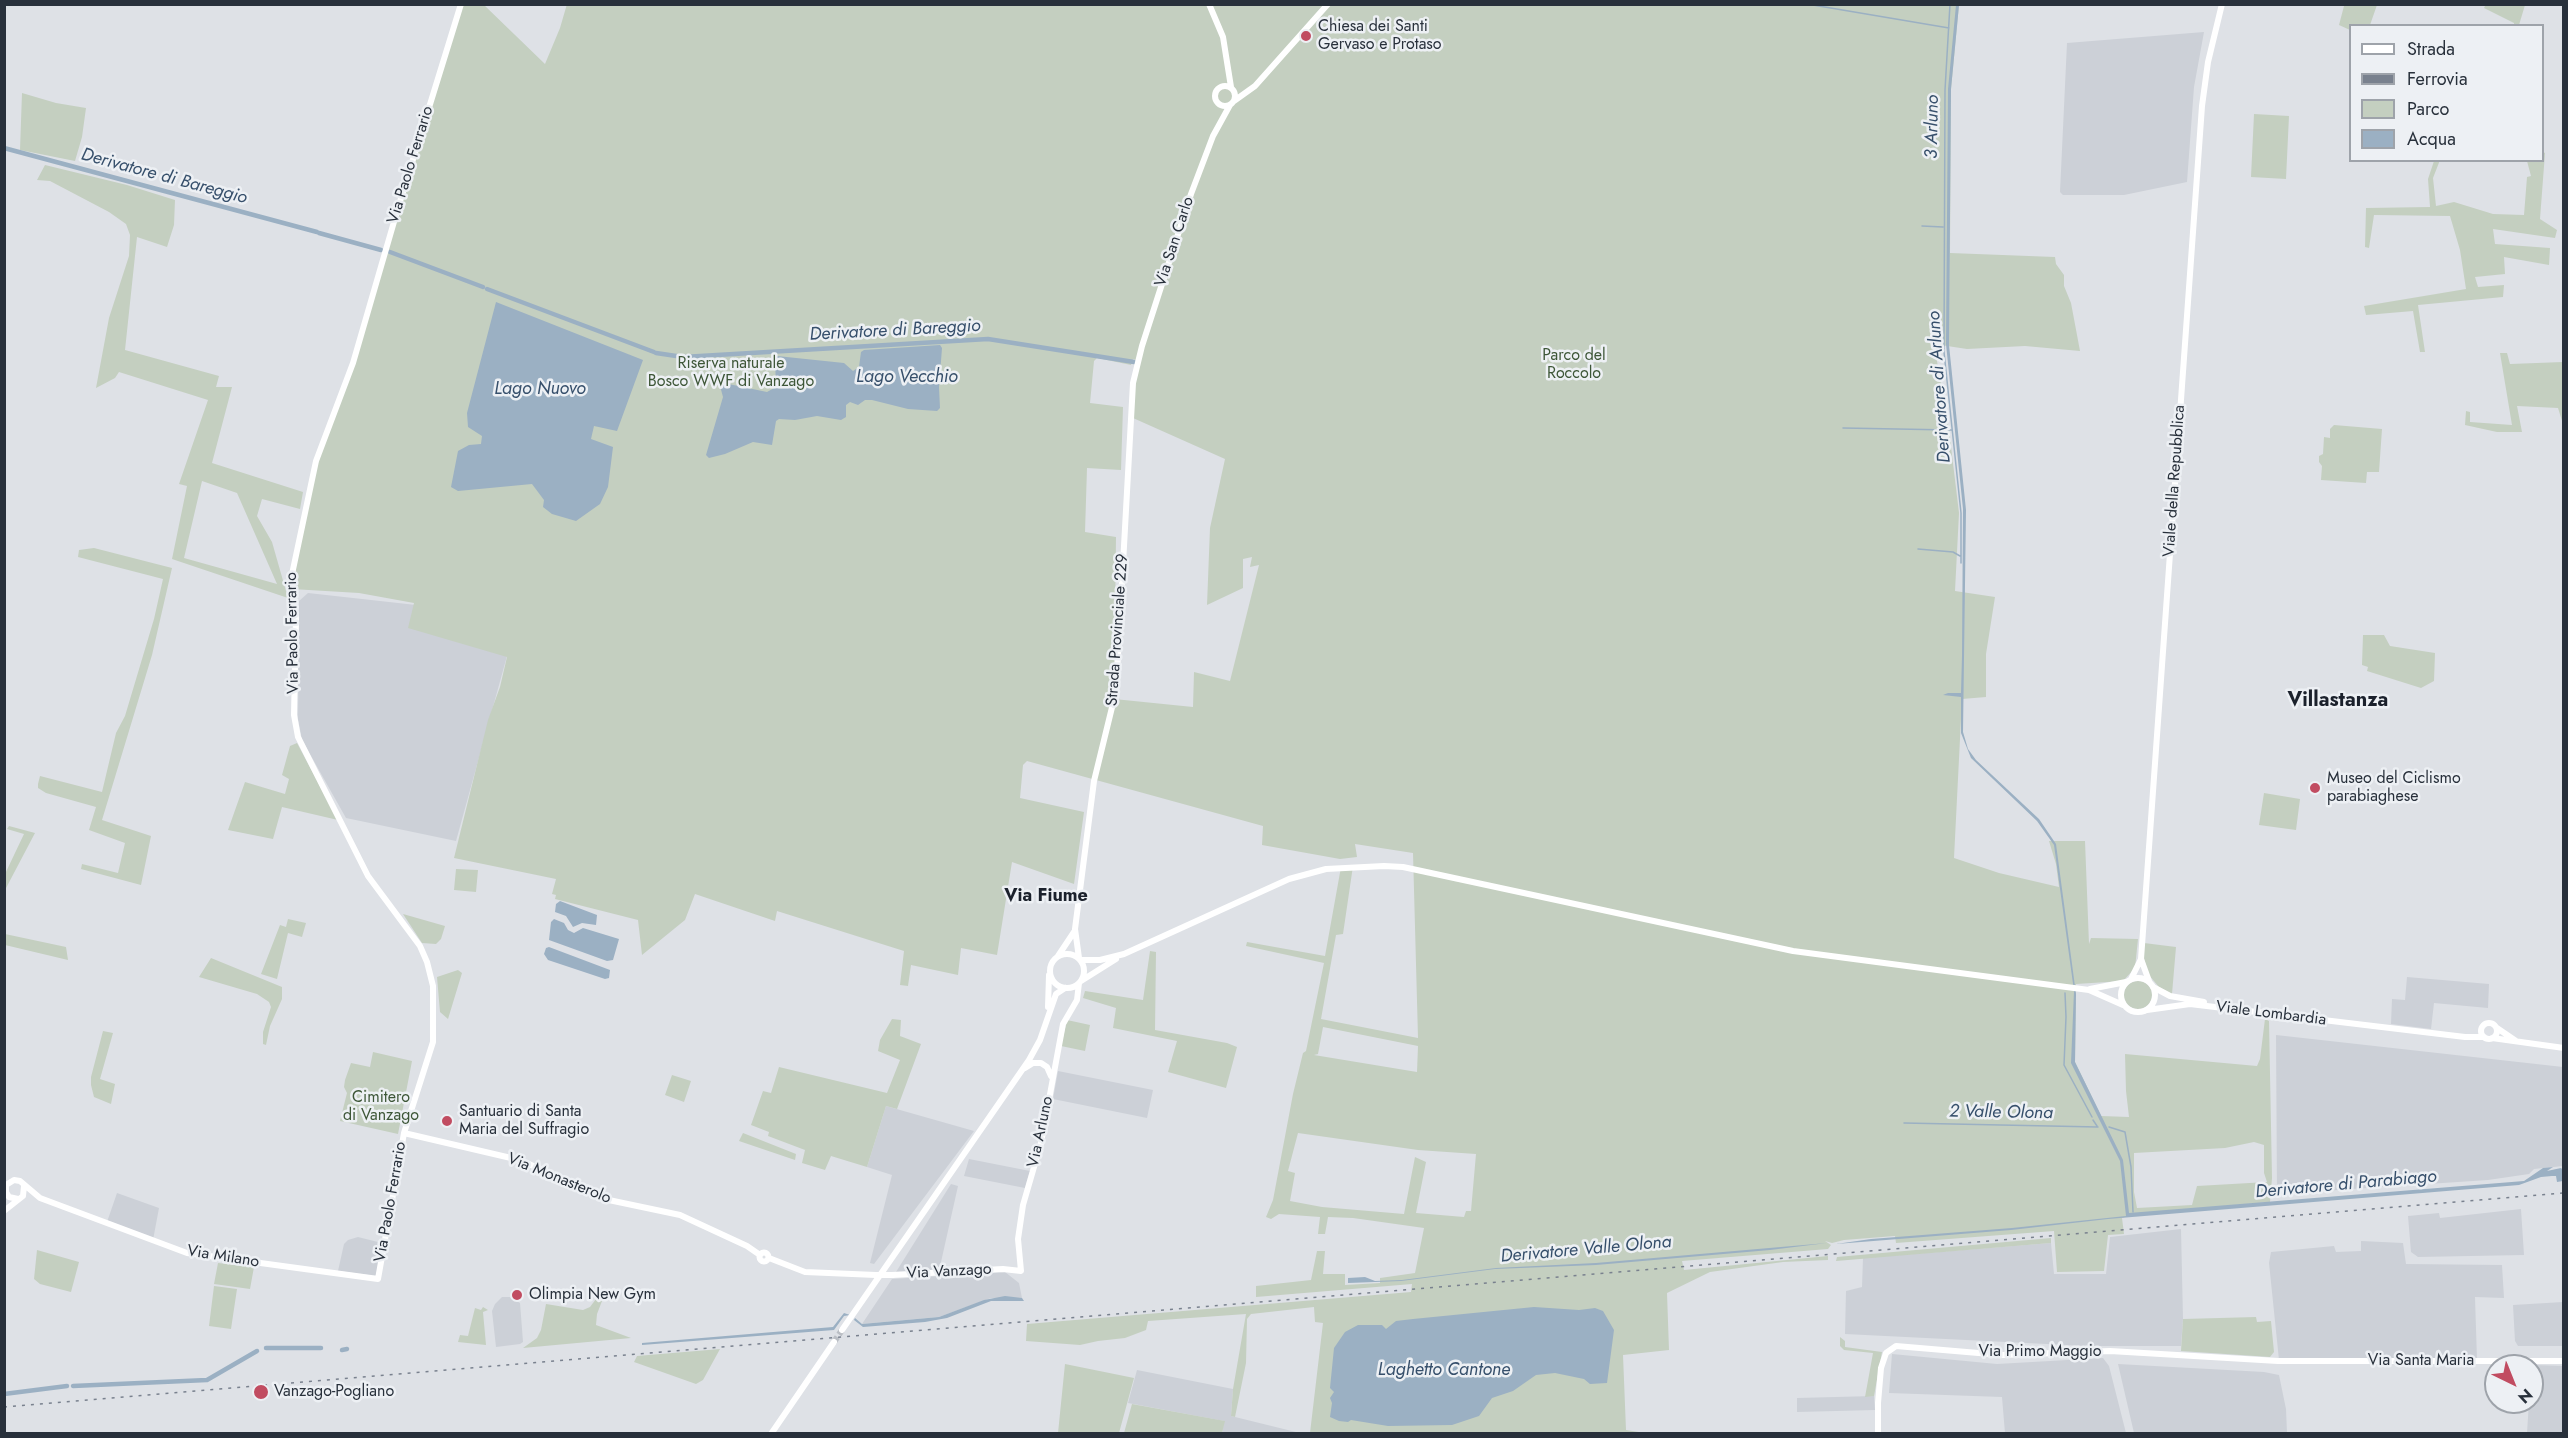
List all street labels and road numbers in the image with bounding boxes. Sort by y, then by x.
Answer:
street label: Via Paolo Ferrario [384,104,438,226]
street label: Via San Carlo [1151,195,1199,289]
street label: Viale della Repubblica [2160,404,2190,558]
street label: Strada Provinciale 229 [1103,553,1133,707]
street label: Via Paolo Ferrario [282,572,304,694]
street label: Viale Lombardia [2215,998,2327,1030]
street label: Via Arluno [1024,1095,1058,1169]
street label: Via Paolo Ferrario [371,1140,411,1264]
street label: Via Monasterolo [504,1150,614,1208]
street label: Via Milano [186,1242,260,1272]
street label: Via Vanzago [906,1260,992,1284]
street label: Via Primo Maggio [1978,1342,2102,1362]
street label: Via Santa Maria [2368,1351,2474,1371]

